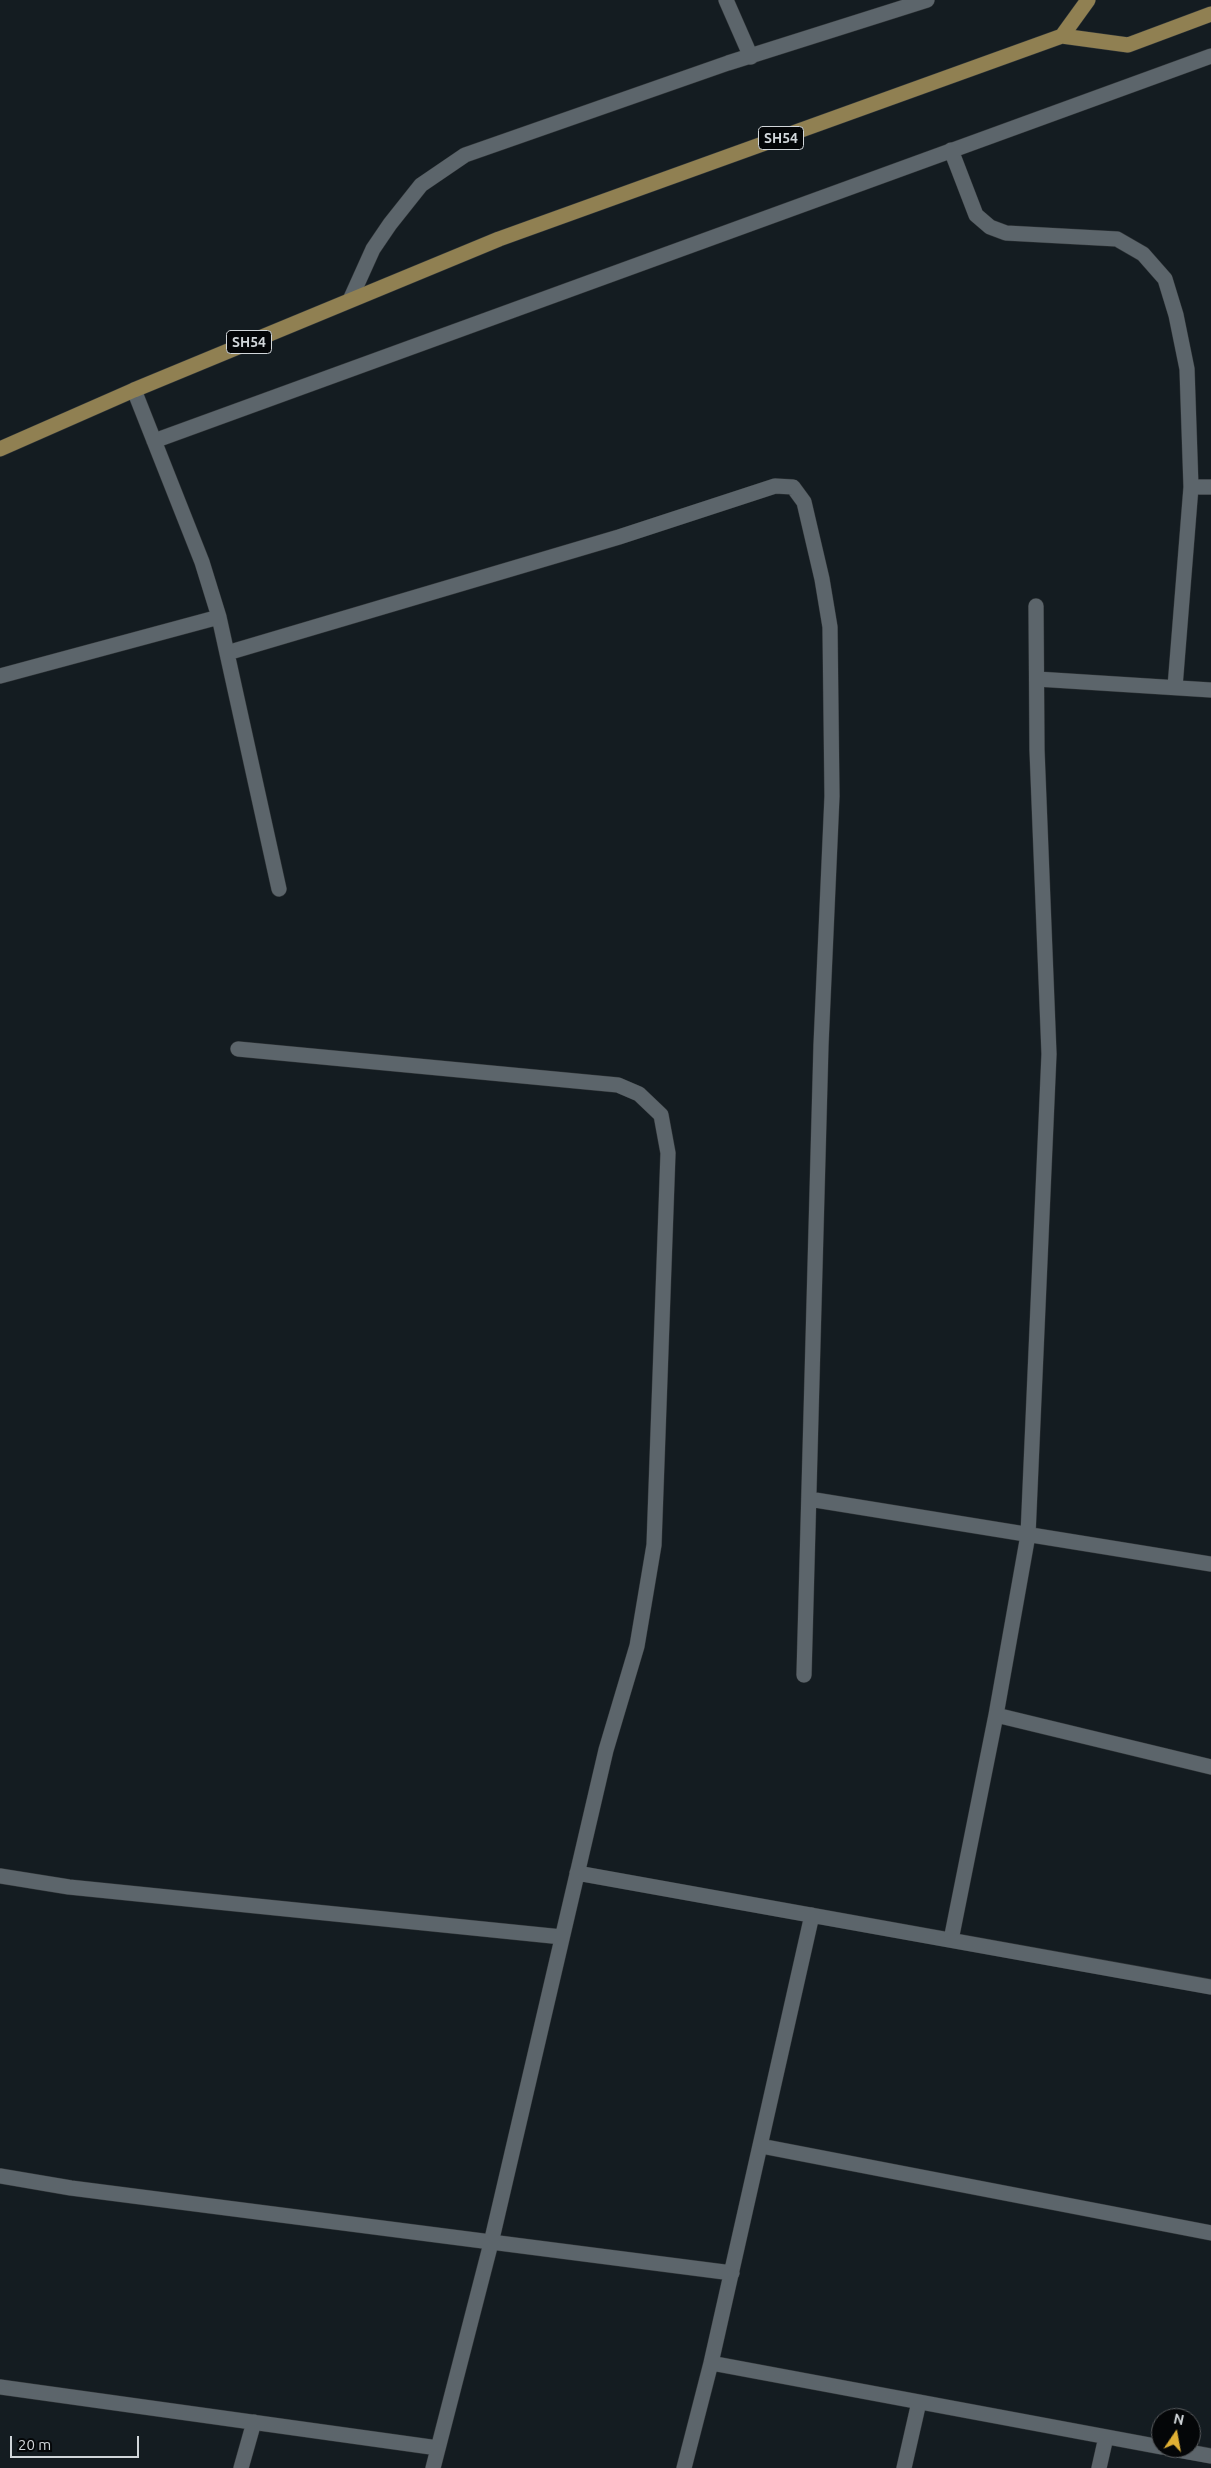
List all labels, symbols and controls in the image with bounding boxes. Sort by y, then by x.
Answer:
road number: SH54 [758,126,804,150]
road number: SH54 [226,331,272,354]
north arrow [1151,2408,1201,2458]
text: N [1172,2410,1186,2428]
scale bar [12,2426,141,2458]
text: 20 m [18,2436,51,2453]

